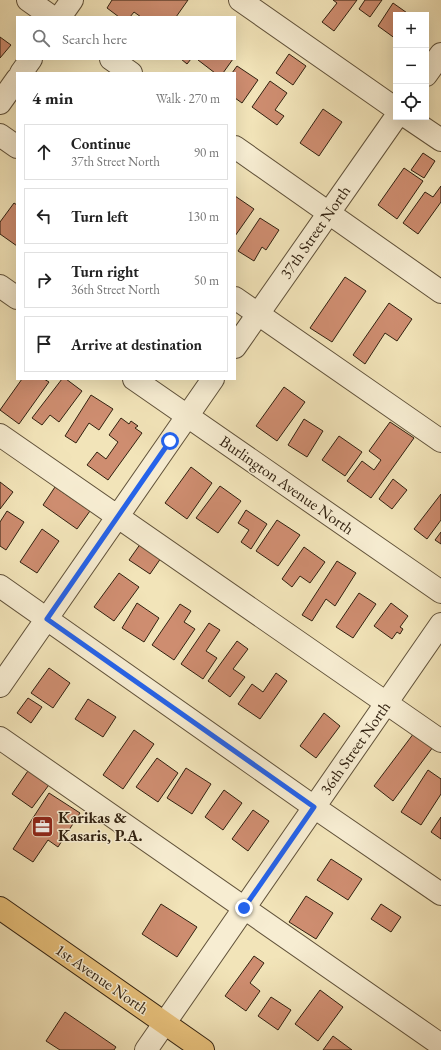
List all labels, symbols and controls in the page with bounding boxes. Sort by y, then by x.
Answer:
map controls [393,12,429,120]
button: + [393,12,429,48]
search box [16,16,236,60]
icon: search [30,27,52,49]
text: Search here [62,29,127,48]
button: − [393,48,429,84]
button: locate [393,84,429,120]
text: 4 min [32,87,73,109]
text: Walk · 270 m [156,90,220,107]
text: Continue [71,134,131,153]
icon: ahead [33,141,55,163]
text: 90 m [194,144,219,161]
text: 37th Street North [71,153,160,170]
street label: 37th Street North [275,181,355,283]
icon: left [33,205,55,227]
text: Turn left [71,207,128,226]
text: 130 m [188,208,219,225]
text: Turn right [71,262,139,281]
icon: right [33,269,55,291]
text: 50 m [194,272,219,289]
text: 36th Street North [71,281,160,298]
icon: arrive [33,333,55,355]
text: Arrive at destination [71,335,202,354]
street label: Burlington Avenue North [216,431,358,539]
route start [161,432,179,450]
street label: 36th Street North [315,697,395,799]
place label: Karikas & Kasaris, P.A. [58,807,142,846]
office icon: Karikas & Kasaris, P.A. [29,813,55,839]
route end [235,899,253,917]
street label: 1st Avenue North [51,939,153,1019]

